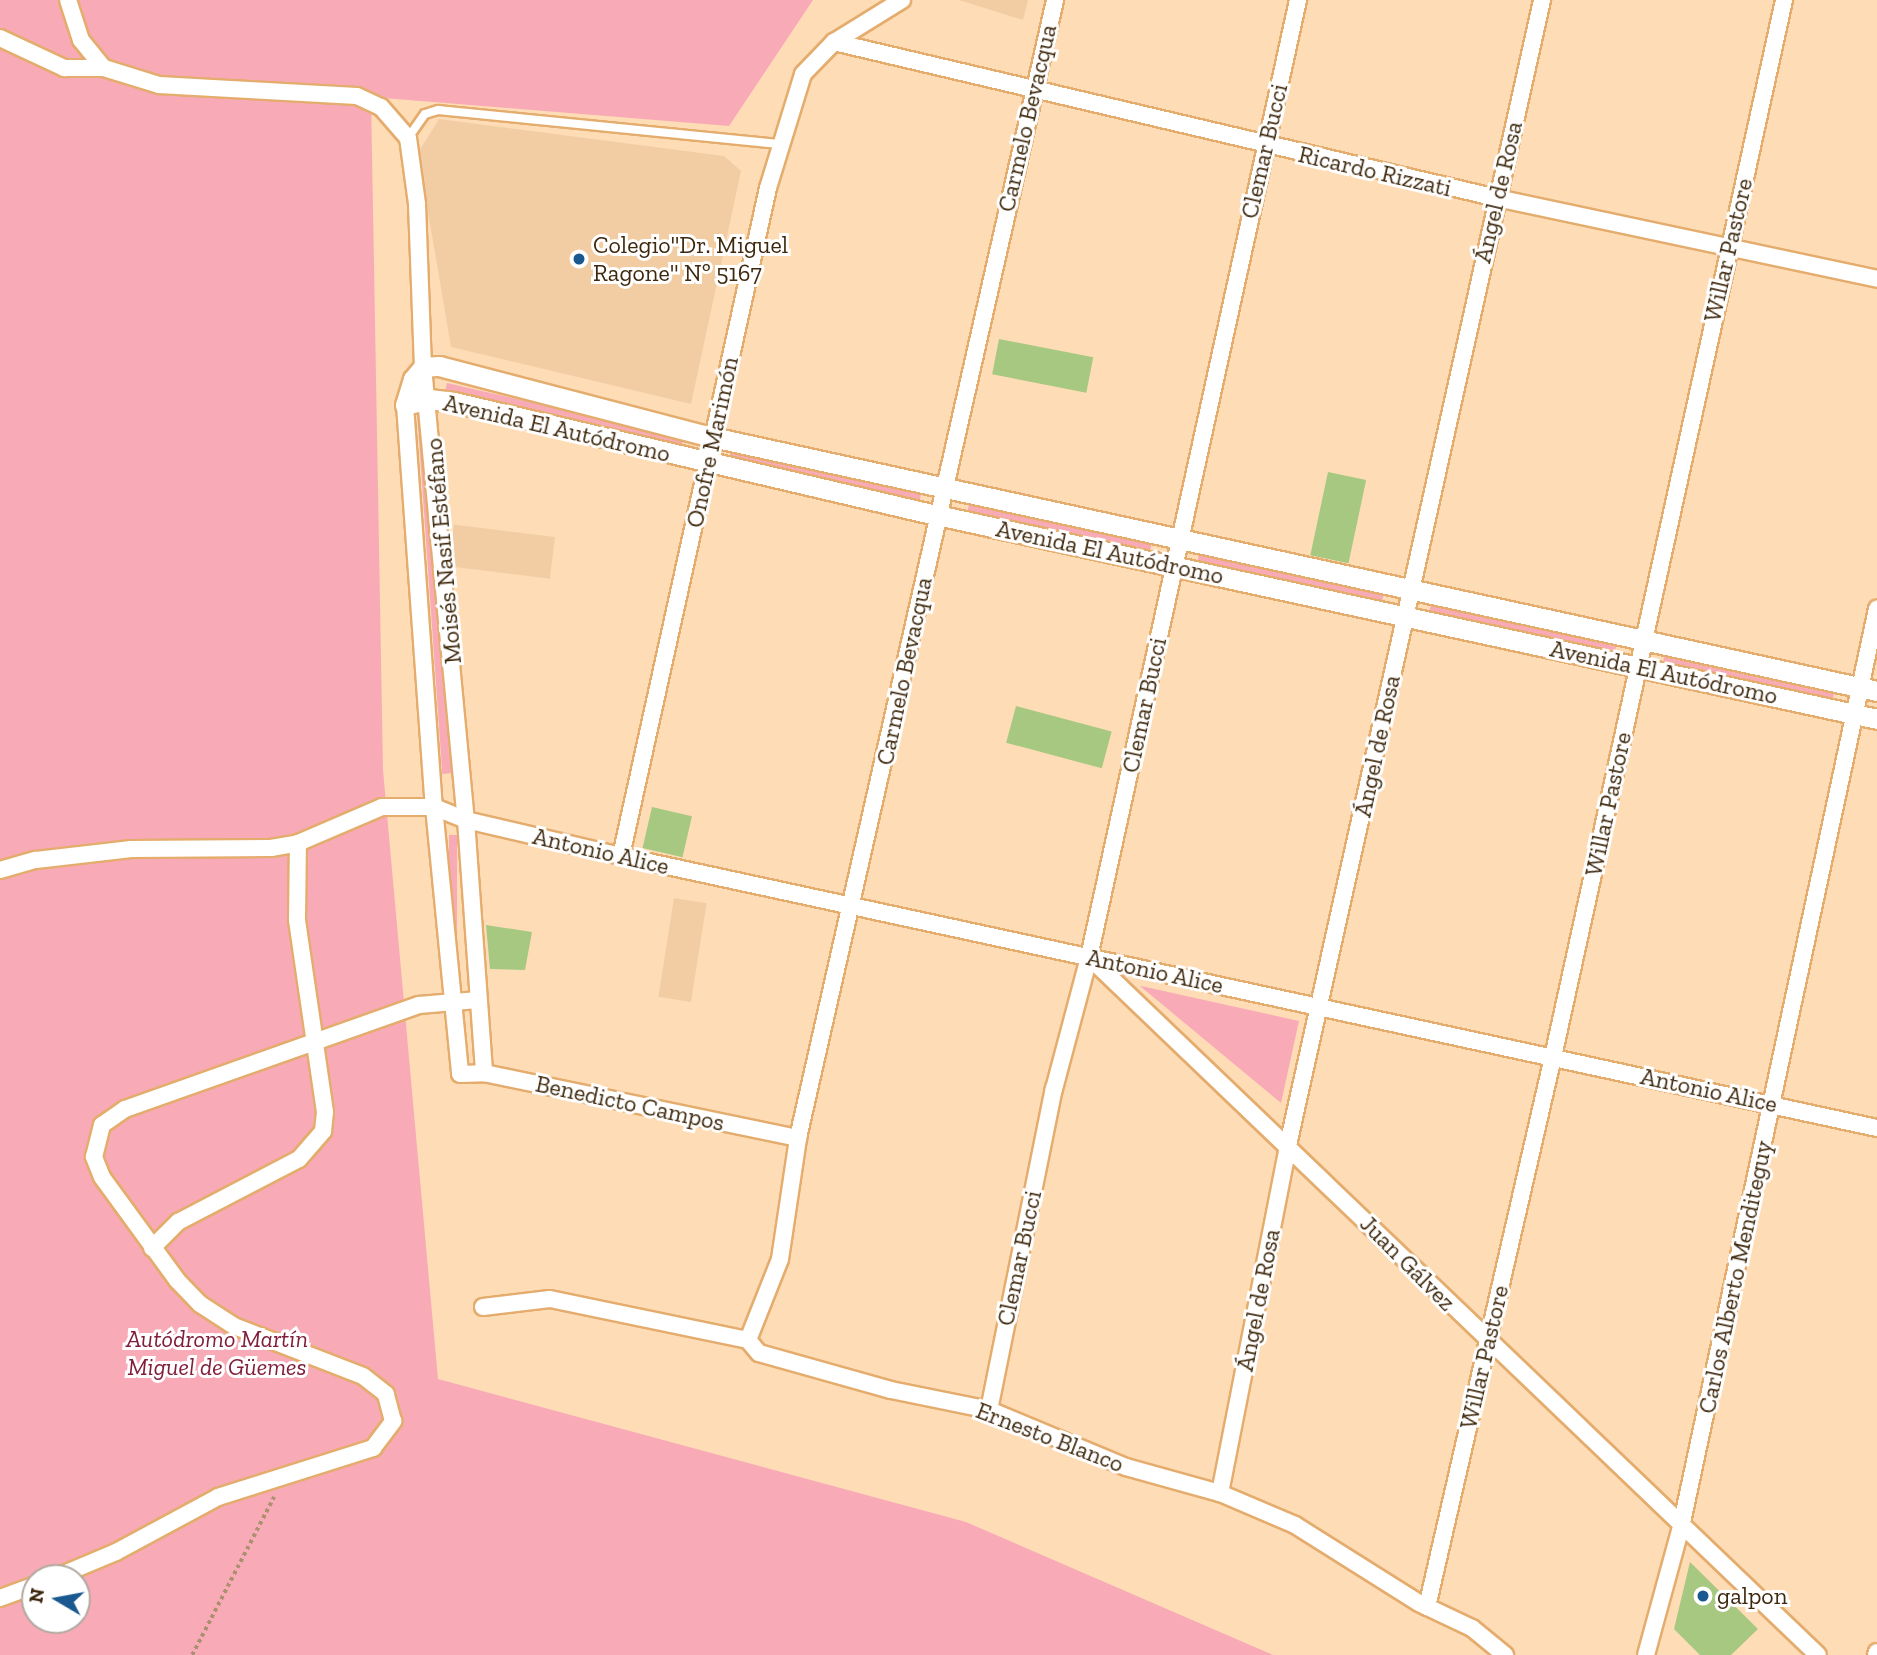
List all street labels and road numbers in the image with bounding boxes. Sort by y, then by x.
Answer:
street label: Carmelo Bevacqua [991,22,1063,214]
street label: Clemar Bucci [1234,81,1294,221]
street label: Ángel de Rosa [1468,118,1528,266]
street label: Ricardo Rizzati [1296,139,1454,203]
street label: Willar Pastore [1697,175,1759,325]
street label: Onofre Marimón [680,354,744,530]
street label: Avenida El Autódromo [440,388,674,468]
street label: Moisés Nasif Estéfano [419,437,467,665]
street label: Avenida El Autódromo [993,514,1227,590]
street label: Carmelo Bevacqua [870,574,938,768]
street label: Avenida El Autódromo [1547,634,1781,710]
street label: Clemar Bucci [1116,635,1172,775]
street label: Ángel de Rosa [1348,672,1406,820]
street label: Willar Pastore [1579,729,1637,879]
street label: Antonio Alice [530,821,672,881]
street label: Antonio Alice [1084,942,1226,1000]
street label: Antonio Alice [1638,1061,1780,1119]
street label: Benedicto Campos [533,1069,727,1137]
street label: Carlos Alberto Menditeguy [1692,1138,1778,1416]
street label: Clemar Bucci [991,1188,1047,1328]
street label: Juan Gálvez [1354,1209,1462,1317]
street label: Ángel de Rosa [1230,1226,1286,1374]
street label: Willar Pastore [1453,1282,1515,1432]
street label: Ernesto Blanco [972,1396,1128,1478]

